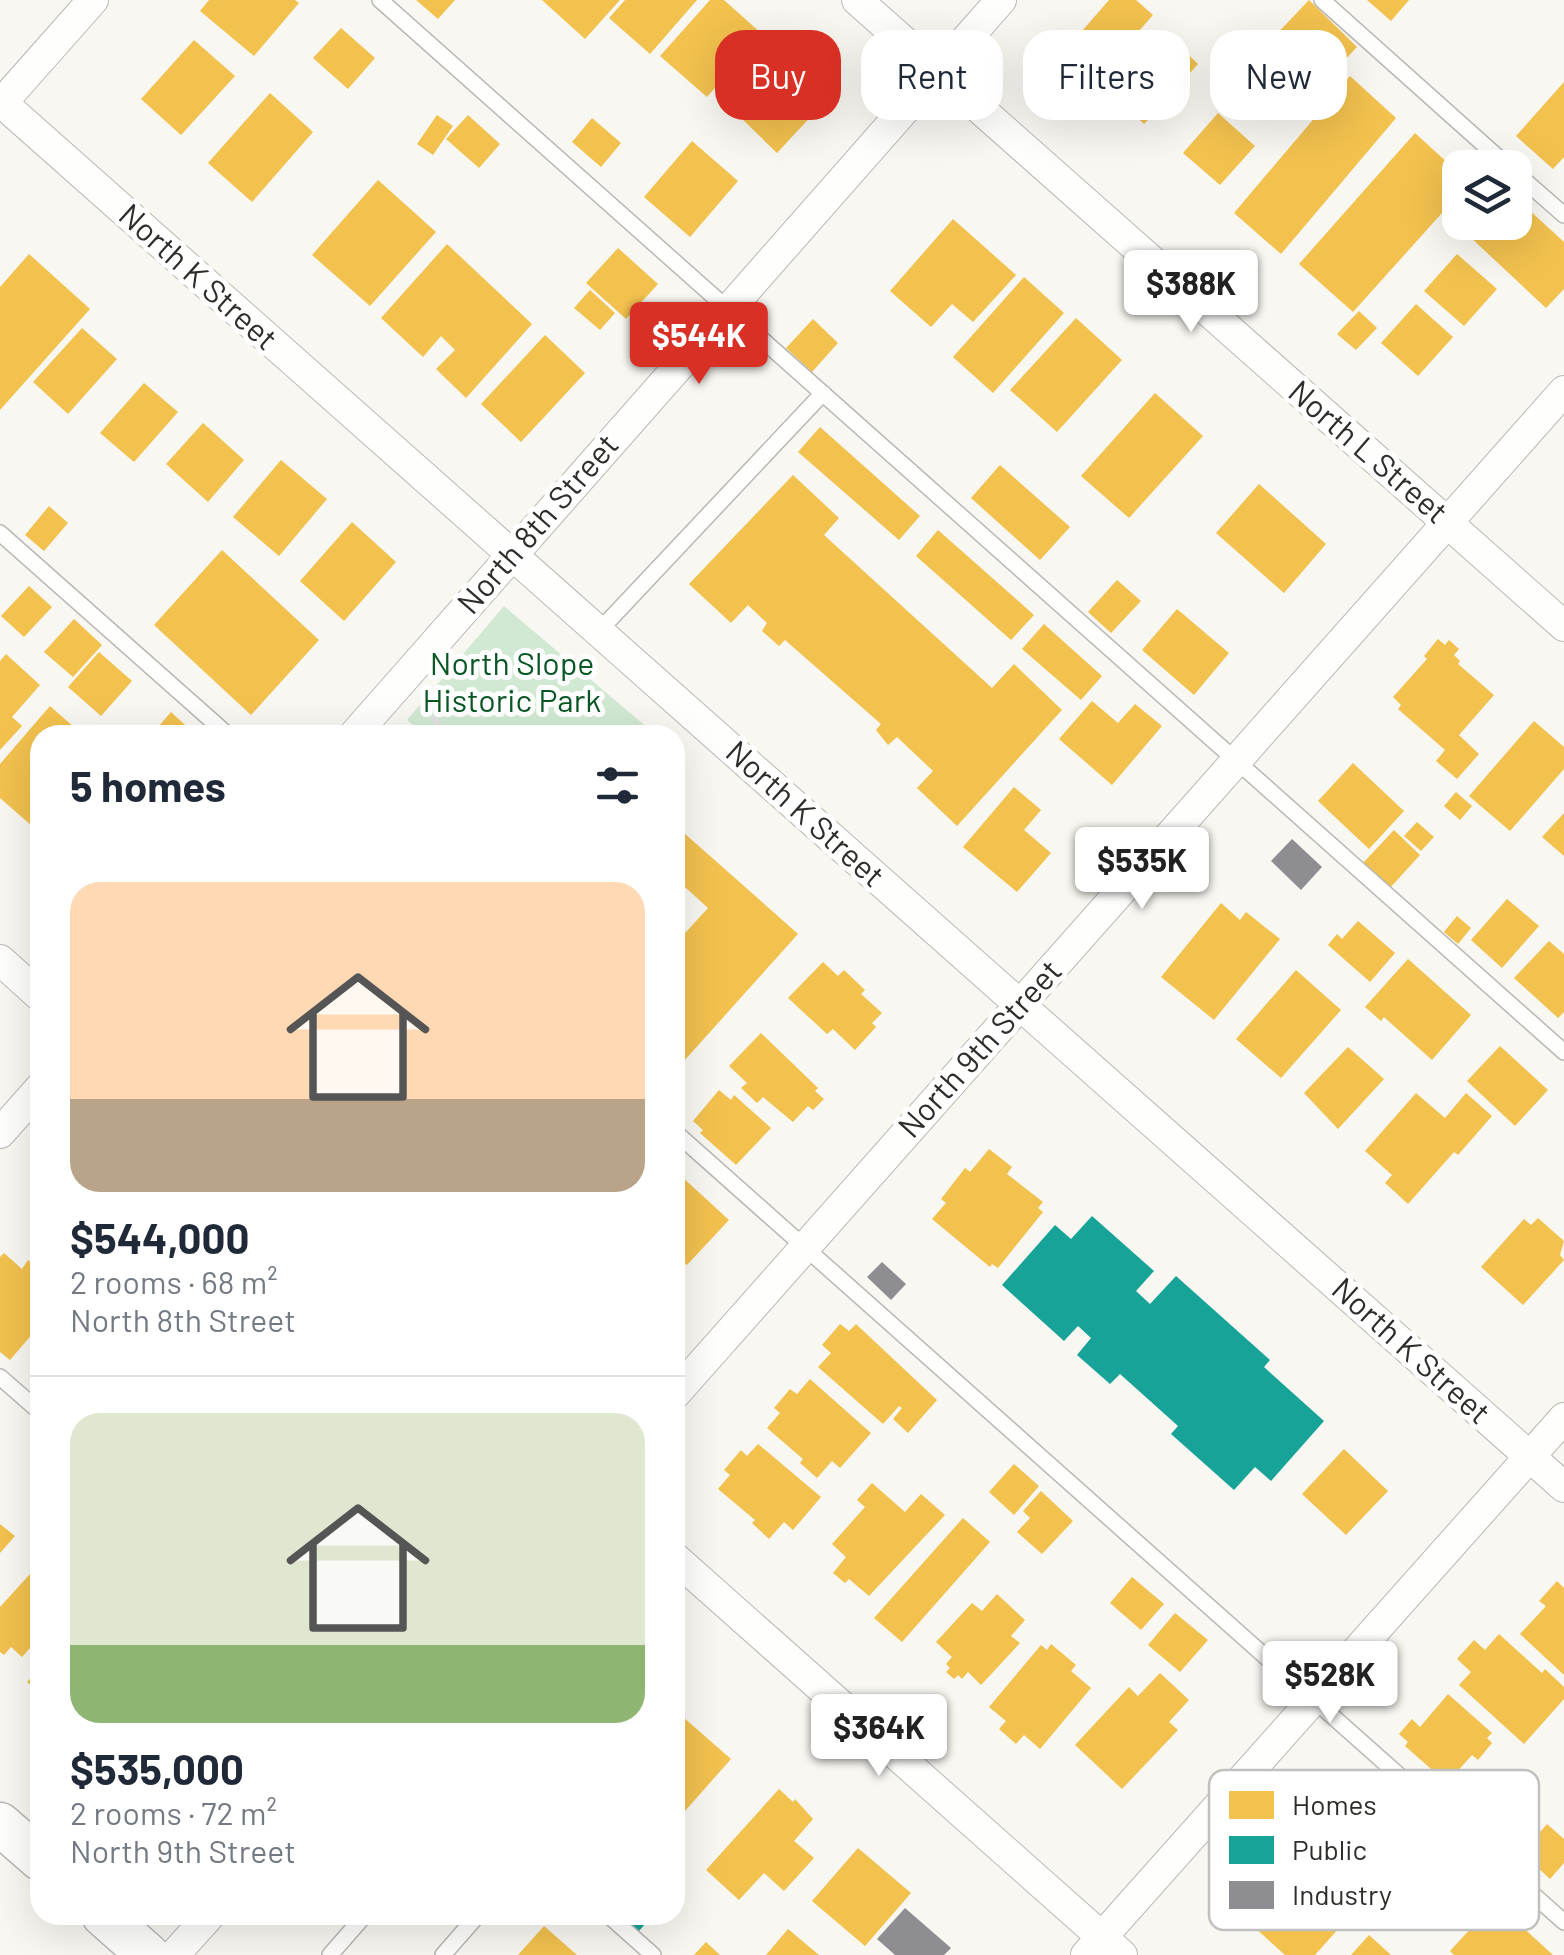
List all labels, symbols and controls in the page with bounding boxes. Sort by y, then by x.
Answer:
chip: Buy [715,30,841,120]
chip: Rent [861,30,1003,120]
chip: Filters [1023,30,1190,120]
chip: New [1210,30,1347,120]
map controls [1442,150,1532,240]
button: layers [1442,150,1532,240]
street label: North K Street [112,195,286,356]
pin: $388K [1121,250,1261,335]
text: $388K [1146,263,1236,301]
pin: $544K [629,302,769,387]
text: $544K [652,315,746,353]
street label: North L Street [1282,371,1457,530]
street label: North 8th Street [448,425,625,620]
park label: North Slope Historic Park [423,643,601,718]
street label: North K Street [719,732,893,893]
icon: filters [590,758,645,813]
text: 5 homes [70,760,226,810]
pin: $535K [1072,827,1212,912]
text: $535K [1097,840,1187,878]
icon: home [268,947,448,1127]
street label: North 9th Street [889,951,1068,1144]
text: $544,000 [70,1212,249,1262]
text: 2 rooms · 68 m² [70,1262,278,1300]
street label: North K Street [1325,1269,1499,1430]
text: North 8th Street [70,1300,296,1338]
icon: home [268,1478,448,1658]
pin: $528K [1260,1641,1400,1726]
text: $528K [1285,1654,1375,1692]
pin: $364K [809,1694,949,1779]
text: $364K [833,1707,925,1745]
text: $535,000 [70,1743,244,1793]
legend [1209,1770,1539,1930]
text: Homes [1292,1787,1377,1821]
text: 2 rooms · 72 m² [70,1793,277,1831]
text: North 9th Street [70,1831,296,1869]
text: Public [1292,1832,1367,1866]
text: Industry [1292,1877,1392,1911]

